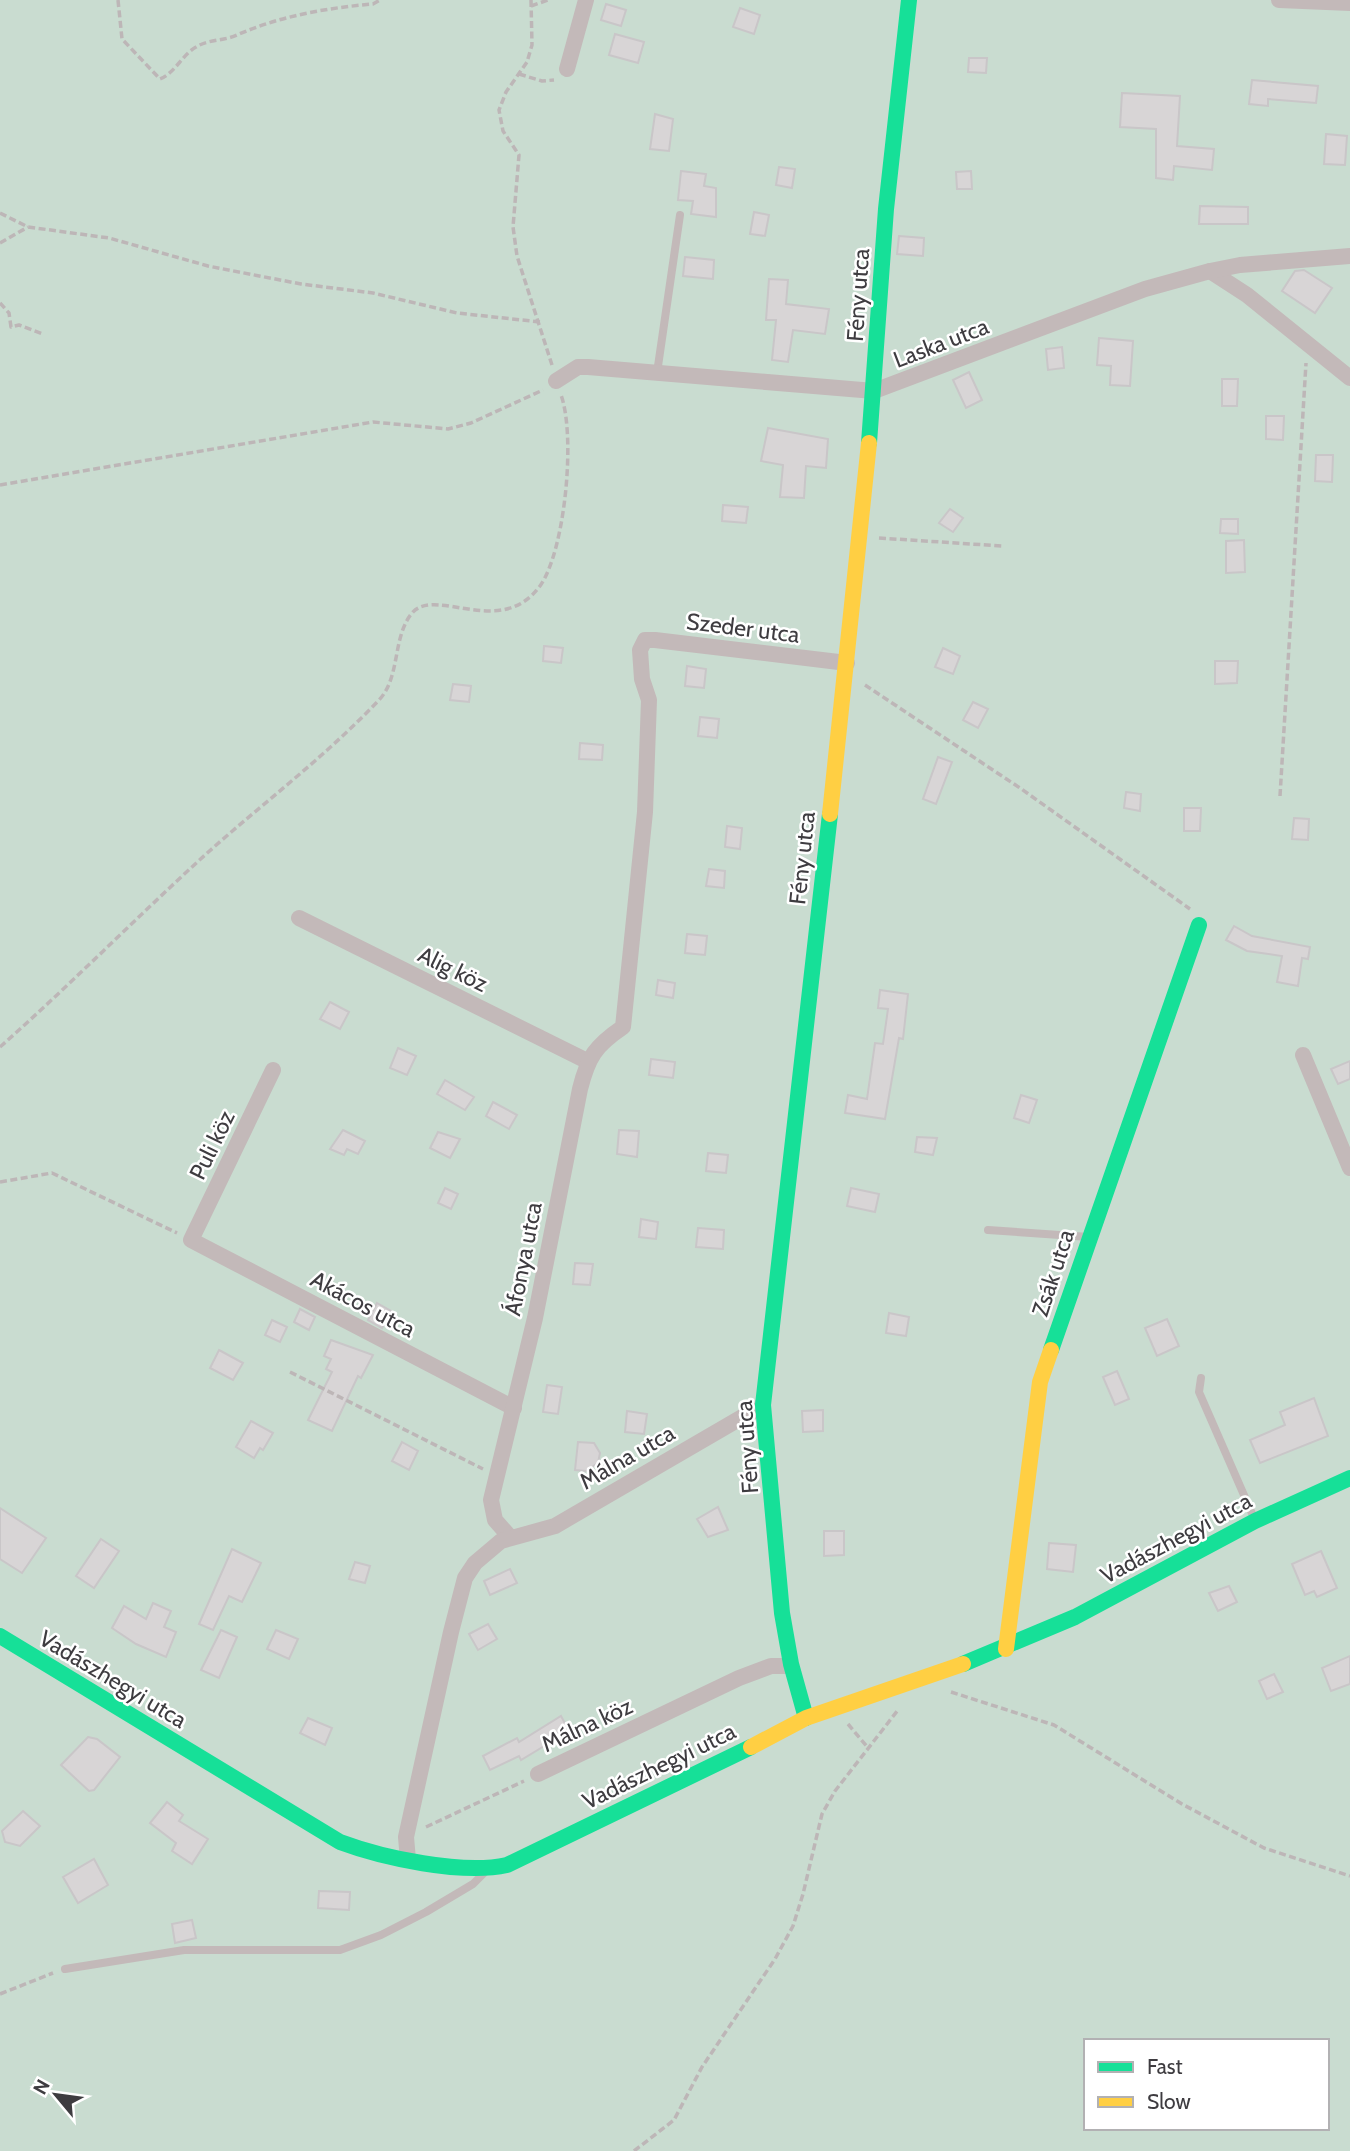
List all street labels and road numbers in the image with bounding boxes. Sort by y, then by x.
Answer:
street label: Fény utca [841,247,875,343]
street label: Laska utca [889,312,993,374]
street label: Szeder utca [685,607,801,649]
street label: Fény utca [783,810,821,906]
street label: Alig köz [414,940,493,998]
street label: Puli köz [183,1106,241,1184]
street label: Áfonya utca [497,1200,548,1318]
street label: Zsák utca [1026,1226,1080,1320]
street label: Akácos utca [306,1265,420,1343]
street label: Fény utca [730,1399,764,1495]
street label: Málna utca [574,1419,680,1495]
street label: Vadászhegyi utca [1096,1486,1256,1590]
street label: Vadászhegyi utca [34,1624,192,1734]
street label: Málna köz [537,1692,637,1758]
street label: Vadászhegyi utca [578,1717,740,1815]

